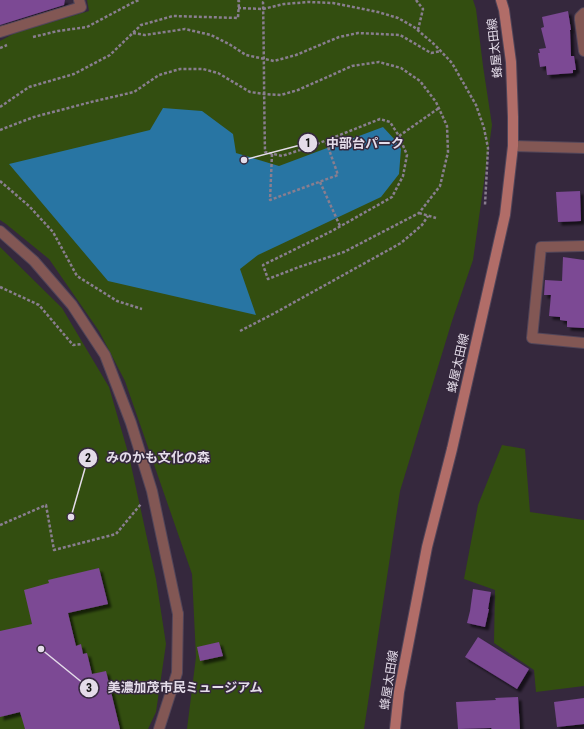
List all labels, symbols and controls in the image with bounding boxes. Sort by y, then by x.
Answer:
street label: 蜂屋太田線 [485,17,505,79]
callout: 中部台パーク [298,131,412,156]
text: 1 [305,136,311,150]
text: 中部台パーク [326,136,404,151]
street label: 蜂屋太田線 [444,332,472,394]
callout: みのかも文化の森 [78,445,218,470]
text: みのかも文化の森 [106,450,210,465]
text: 2 [85,451,91,465]
street label: 蜂屋太田線 [377,649,401,711]
callout: 美濃加茂市民ミュージアム [79,675,271,700]
text: 美濃加茂市民ミュージアム [108,680,262,695]
text: 3 [86,681,92,695]

